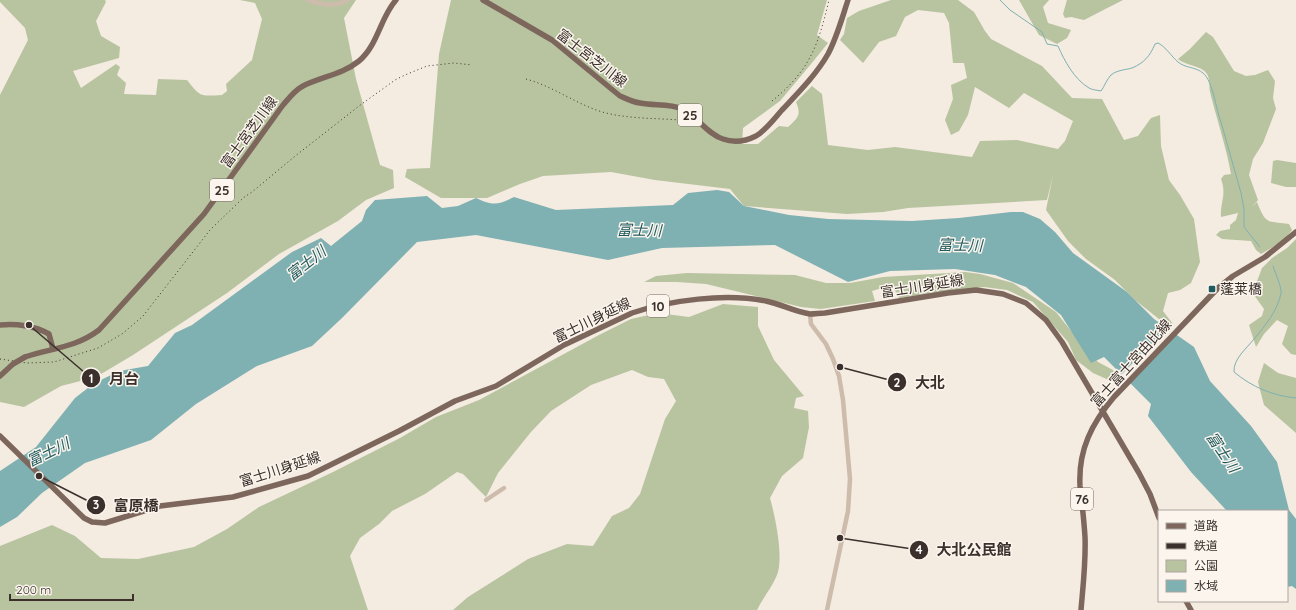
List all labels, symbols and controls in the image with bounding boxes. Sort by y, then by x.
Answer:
street label: 富士宮芝川線 [553,25,631,91]
street label: 富士宮芝川線 [217,93,281,171]
road number: 25 [678,104,702,126]
road number: 25 [210,179,234,201]
water label: 富士川 [616,220,664,240]
water label: 富士川 [937,235,985,255]
water label: 富士川 [282,240,331,284]
street label: 富士川身延線 [879,271,965,301]
place label: 蓬莱橋 [1220,280,1262,298]
marker: 蓬莱橋 [1207,284,1217,294]
street label: 富士川身延線 [550,293,634,347]
road number: 10 [647,295,669,317]
street label: 富士富士宮由比線 [1087,315,1175,411]
callout: 月台 [81,365,147,392]
text: 月台 [109,369,139,388]
callout: 大北 [887,369,953,396]
text: 1 [89,371,93,386]
text: 大北 [915,373,945,392]
text: 2 [894,375,901,390]
water label: 富士川 [1203,428,1245,478]
water label: 富士川 [24,433,74,470]
street label: 富士川身延線 [237,447,323,491]
road number: 76 [1071,488,1093,510]
callout: 富原橋 [86,492,167,519]
text: 富原橋 [113,496,159,515]
text: 3 [93,497,99,512]
legend [1158,510,1288,602]
text: 道路 [1194,518,1218,533]
callout: 大北公民館 [909,536,1020,563]
text: 鉄道 [1194,538,1218,553]
text: 大北公民館 [936,540,1012,559]
text: 4 [915,542,923,557]
text: 公園 [1194,558,1218,573]
scale bar [10,576,133,602]
text: 水域 [1194,578,1218,593]
text: 200 m [16,582,51,597]

